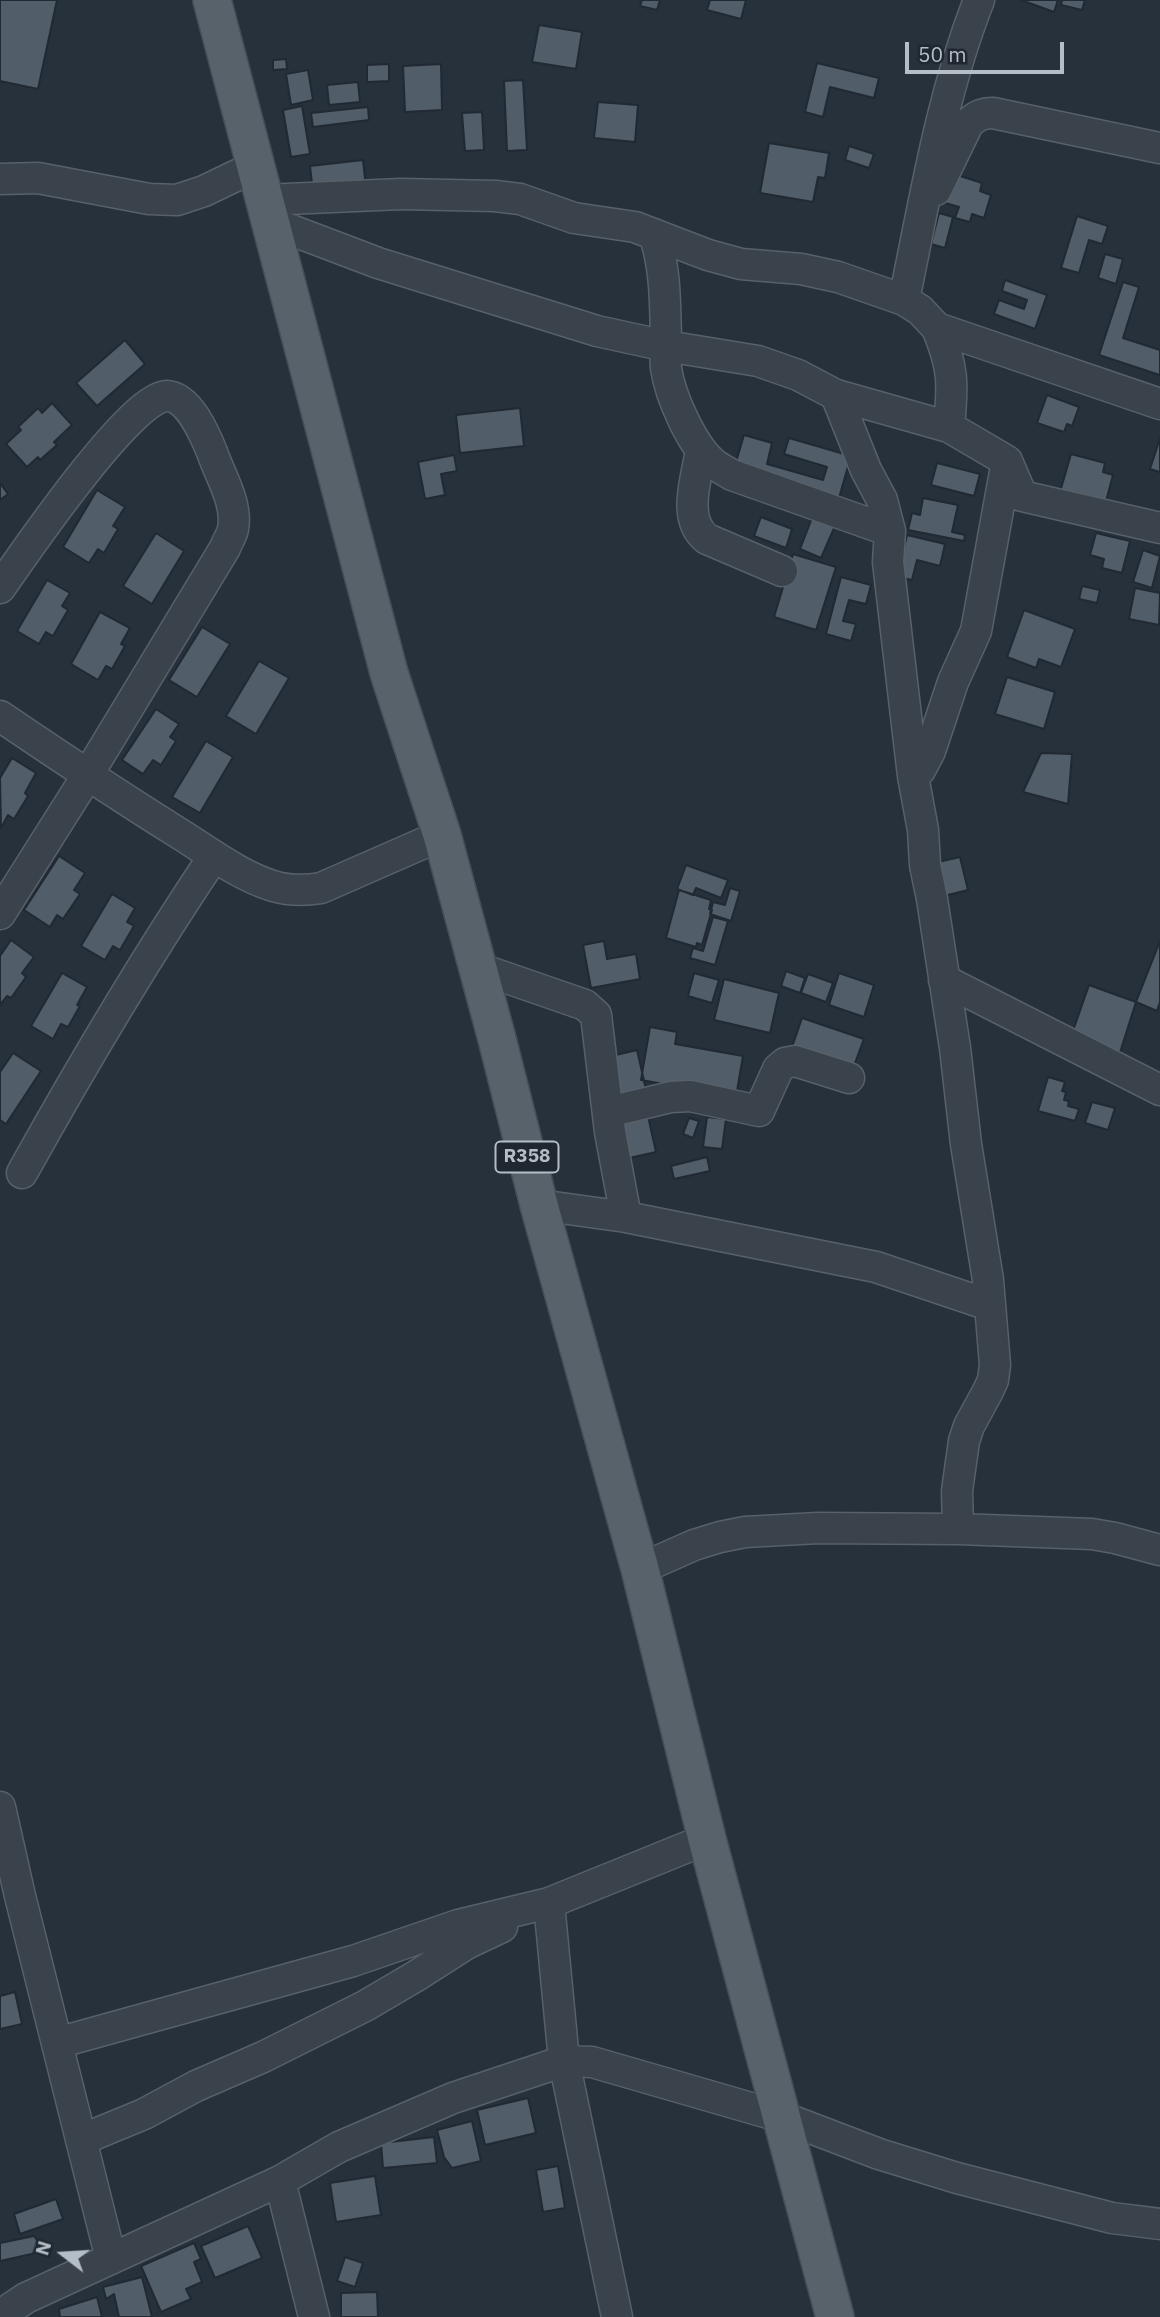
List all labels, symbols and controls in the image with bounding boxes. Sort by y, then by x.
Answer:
scale bar [908,28,1067,72]
text: 50 m [918,40,967,68]
road number: R358 [496,1142,558,1172]
north arrow [28,2219,98,2289]
text: N [29,2238,56,2258]

